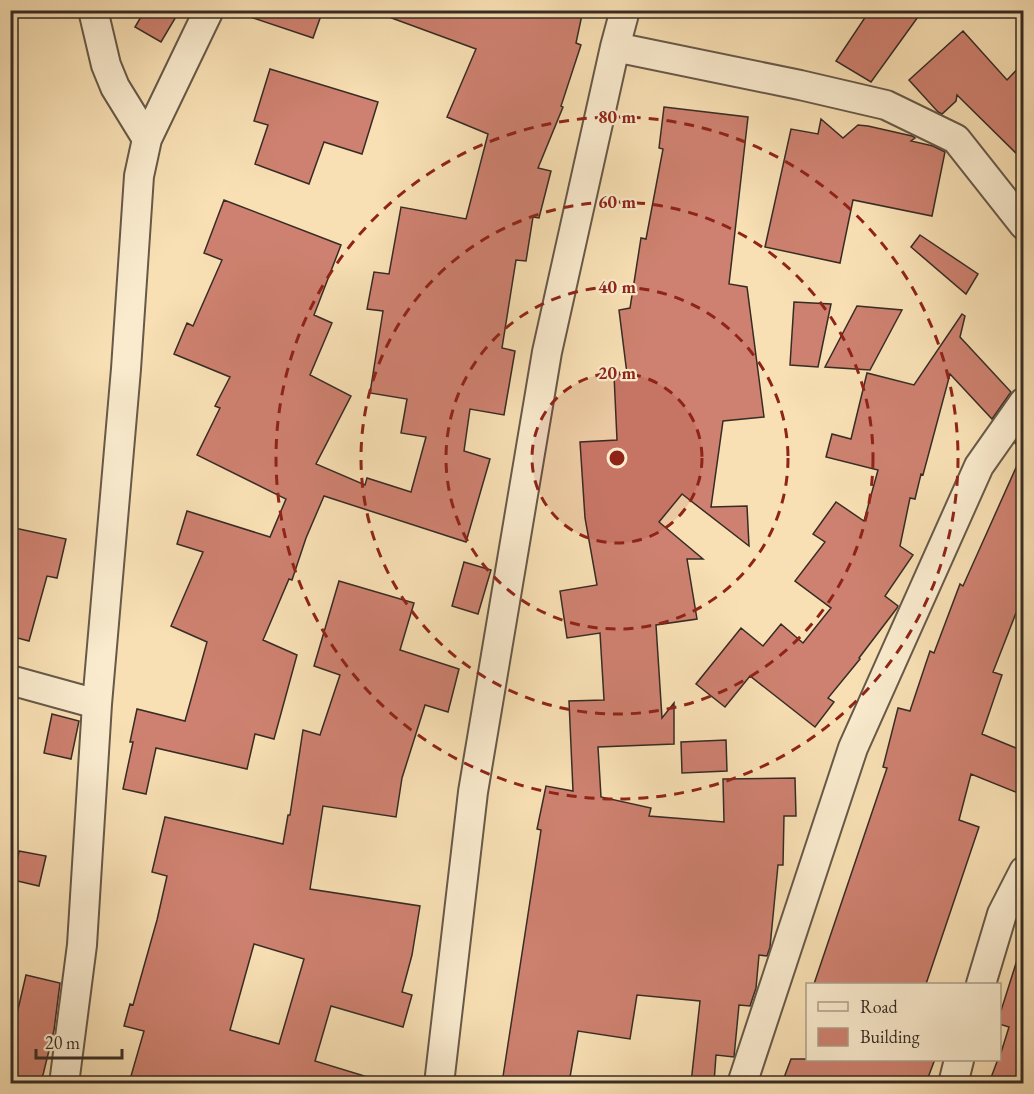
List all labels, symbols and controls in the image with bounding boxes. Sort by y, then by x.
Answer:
text: 80 m [598,105,636,128]
text: 60 m [598,190,636,213]
text: 40 m [598,275,636,298]
text: 20 m [598,361,636,384]
centre of rings [607,448,627,468]
legend [806,983,1001,1061]
text: Road [860,995,899,1018]
scale bar [36,1022,122,1060]
text: Building [860,1025,920,1048]
text: 20 m [45,1031,80,1054]

